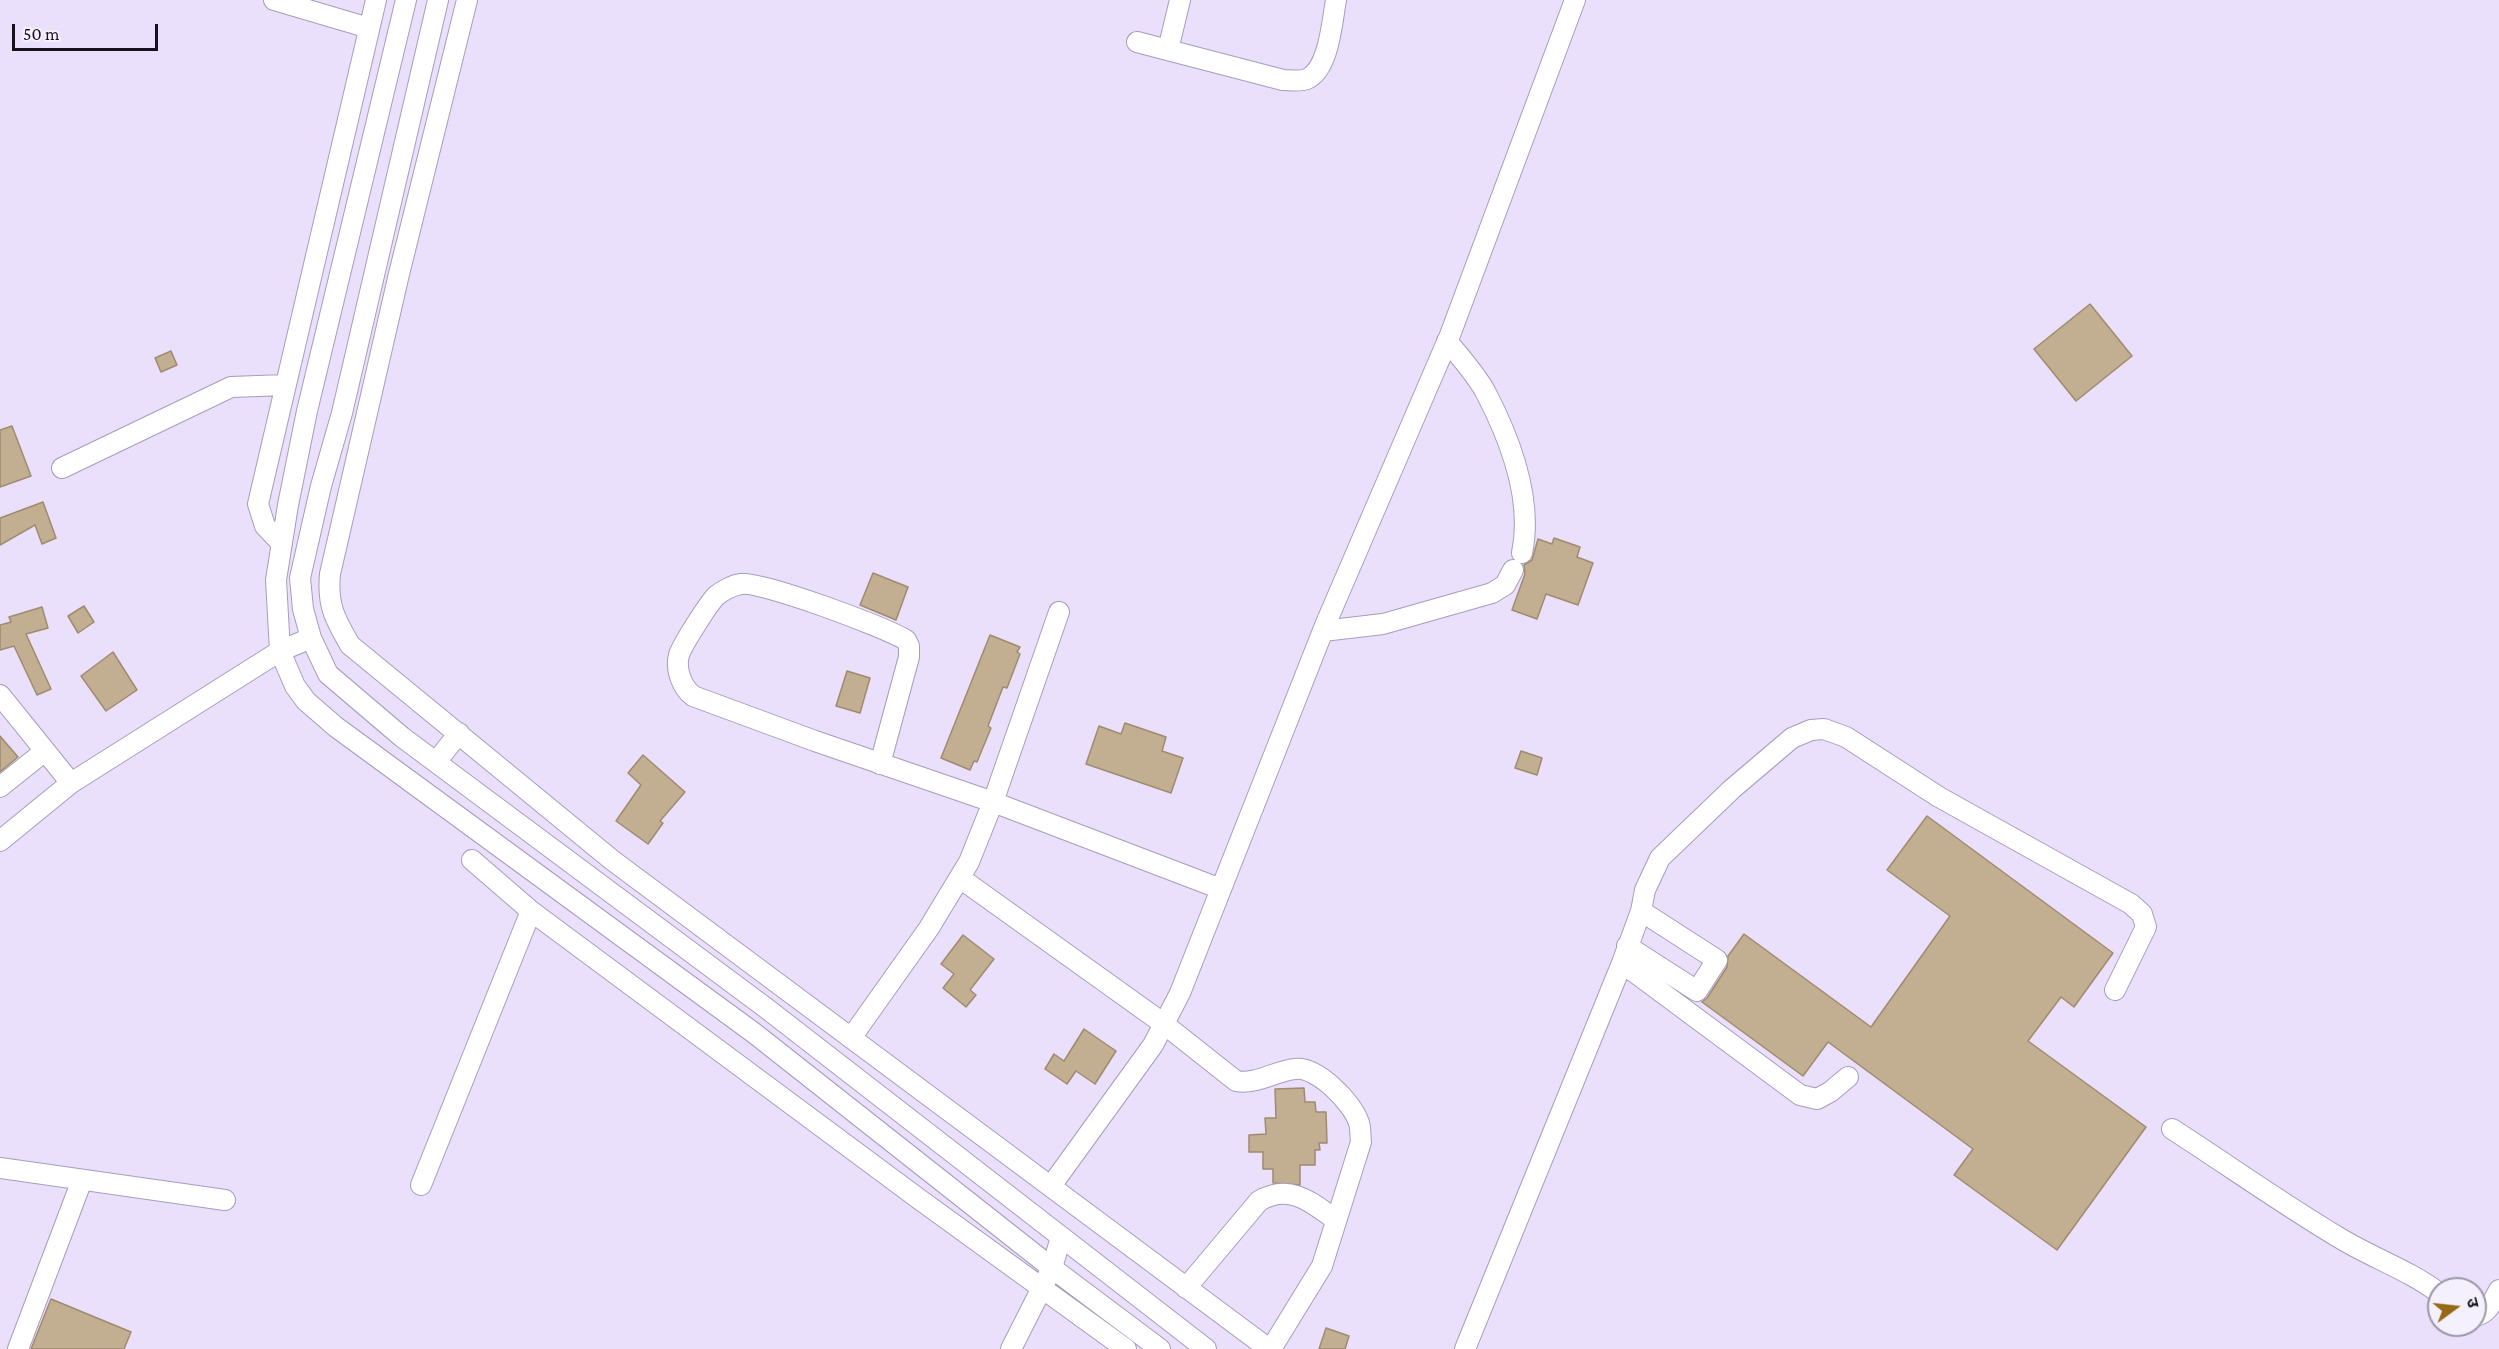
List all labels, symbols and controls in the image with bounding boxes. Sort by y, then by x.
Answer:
scale bar [15,12,160,50]
text: 50 m [23,24,60,44]
north arrow [2427,1277,2487,1337]
text: उ [2464,1296,2482,1309]

